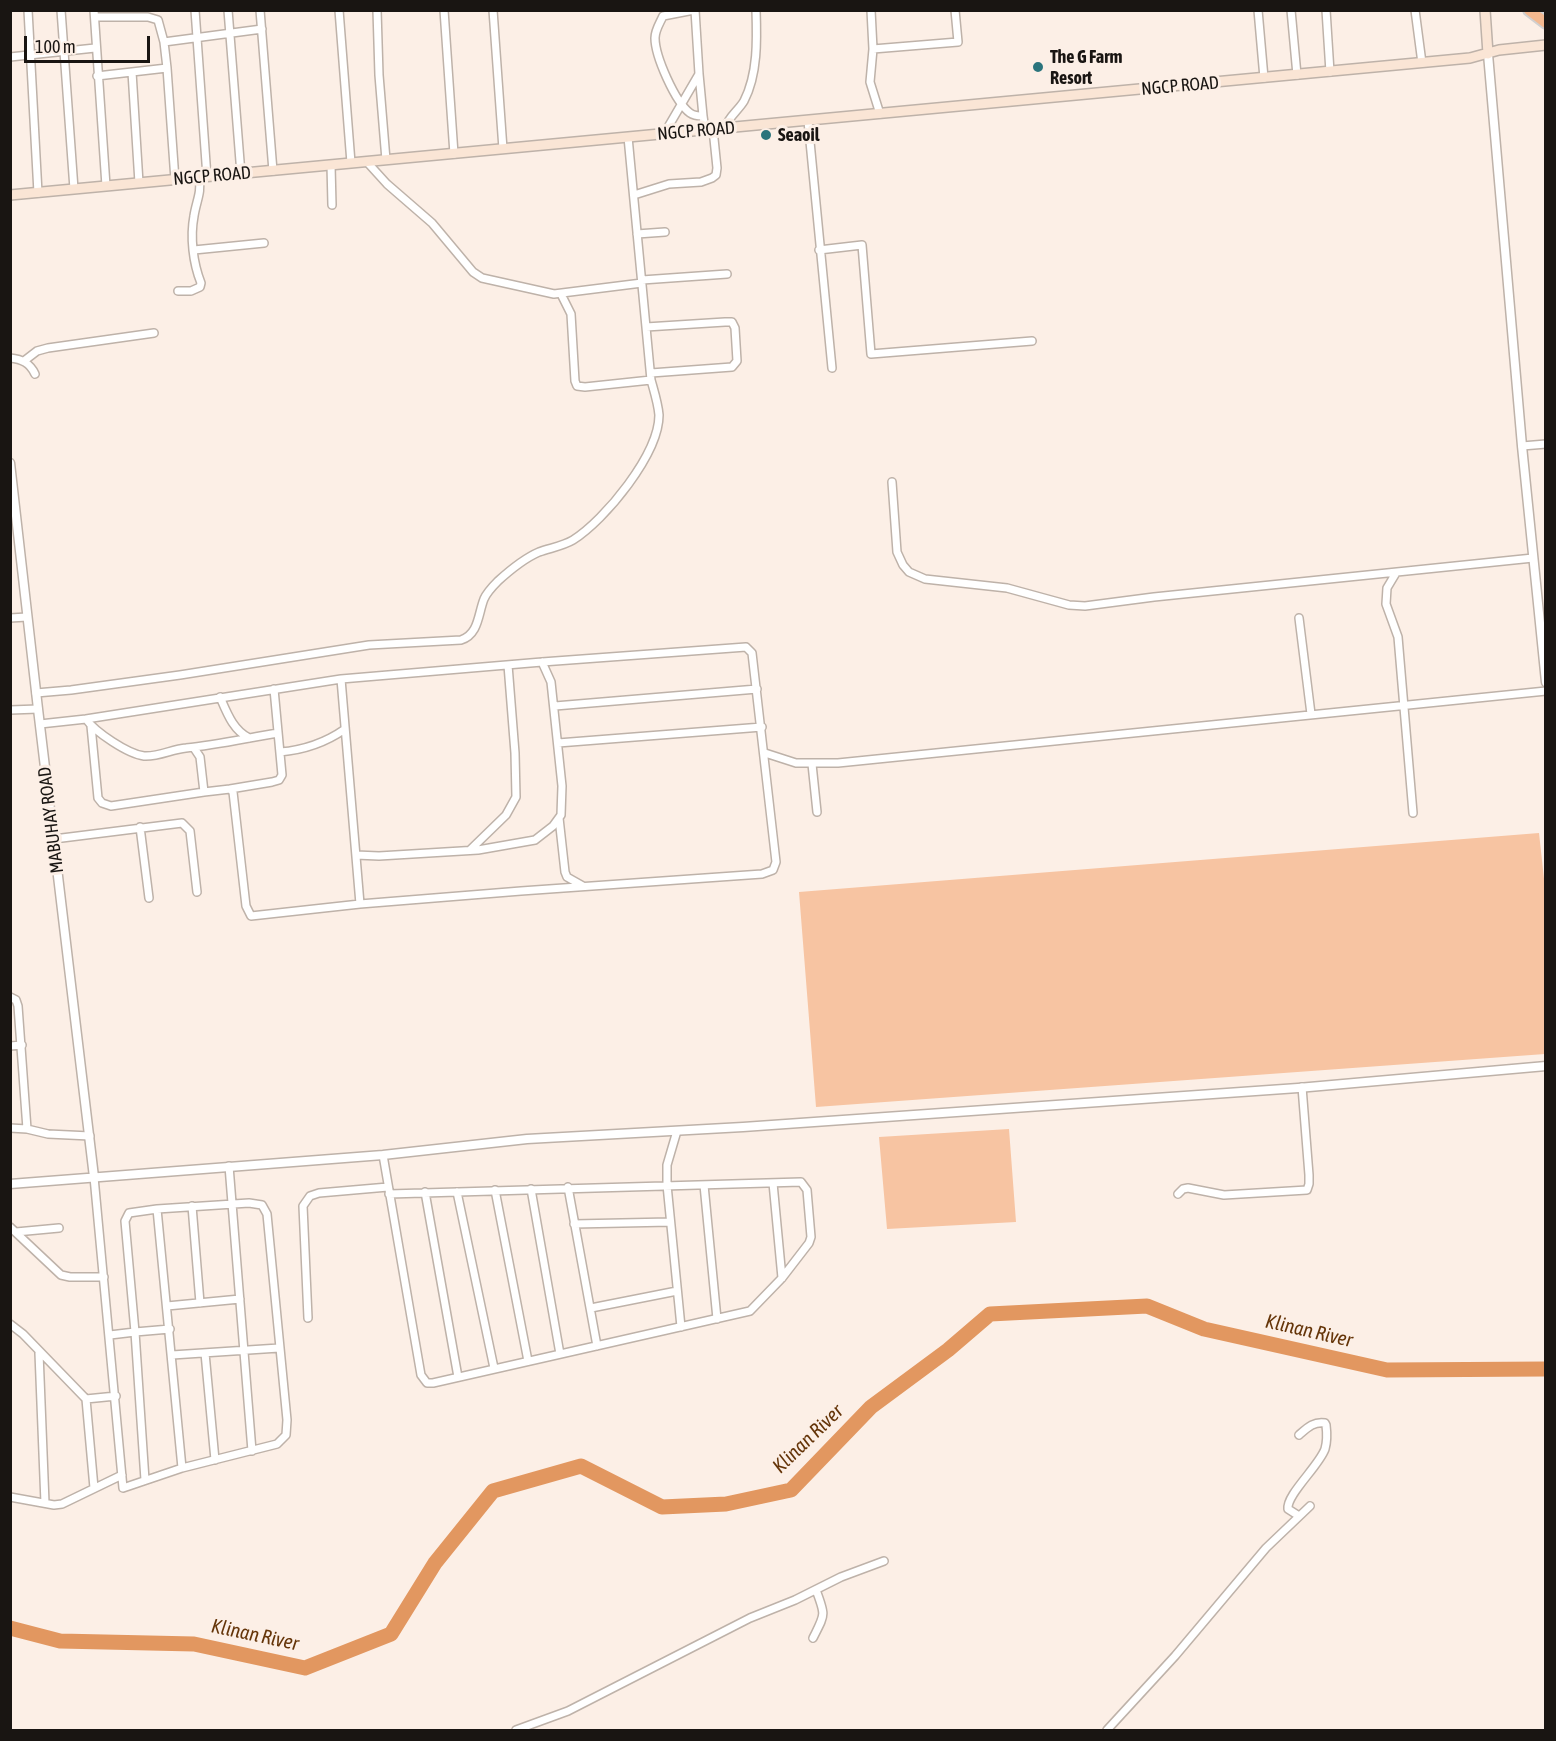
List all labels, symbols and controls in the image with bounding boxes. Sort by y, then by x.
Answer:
scale bar [27,24,153,62]
text: 100 m [35,36,76,57]
place label: The G Farm Resort [1050,46,1122,88]
marker: The G Farm Resort [1031,60,1045,74]
street label: NGCP ROAD [1140,72,1220,100]
street label: NGCP ROAD [656,117,736,145]
place label: Seaoil [778,124,819,146]
marker: Seaoil [759,128,773,142]
street label: NGCP ROAD [172,162,252,190]
street label: MABUHAY ROAD [34,766,68,874]
water label: Klinan River [1263,1309,1355,1353]
water label: Klinan River [768,1400,848,1478]
water label: Klinan River [209,1614,301,1656]

